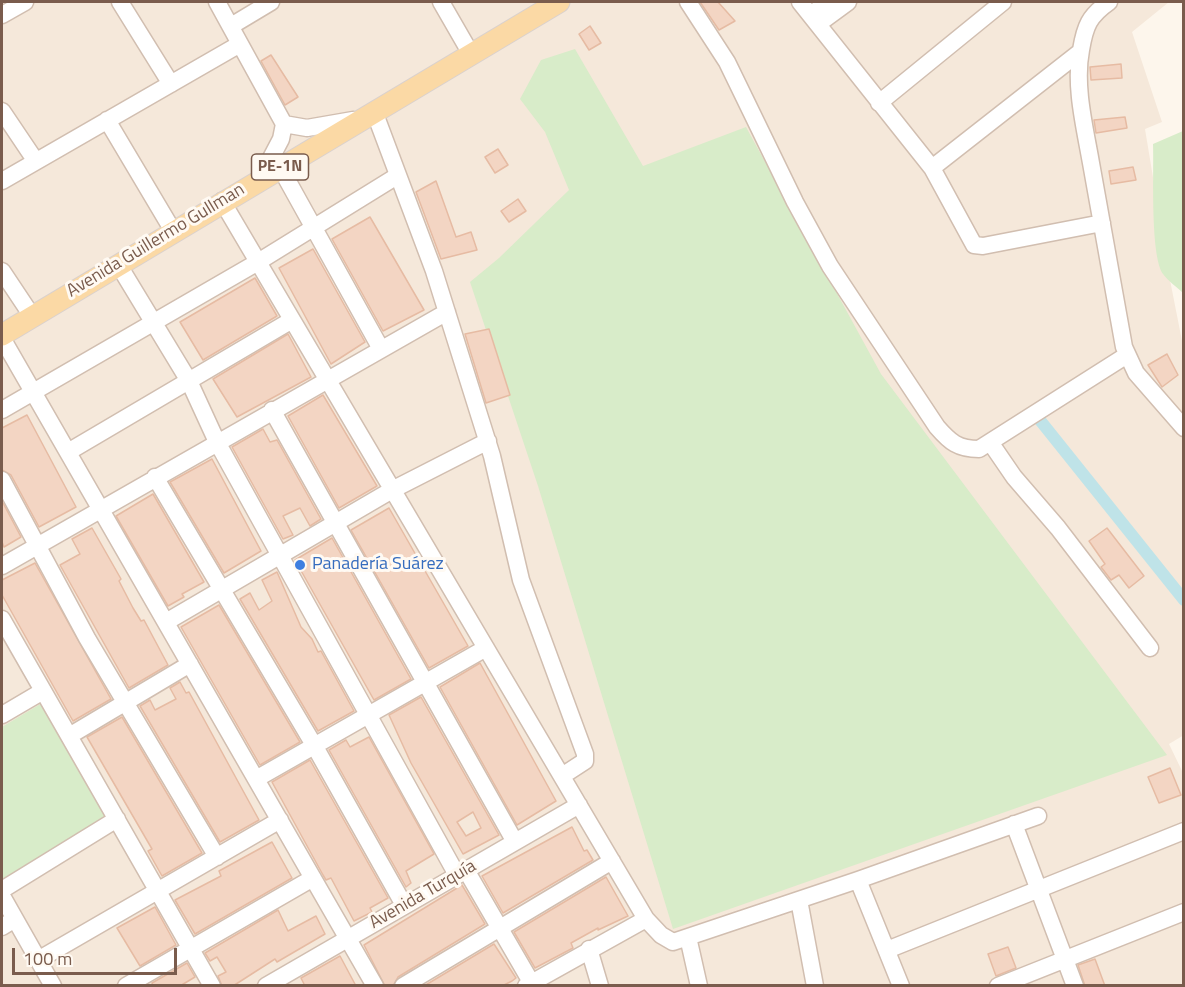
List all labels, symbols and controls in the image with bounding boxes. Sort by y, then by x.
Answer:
road number: PE-1N [252,154,308,180]
street label: Avenida Guillermo Gullman [63,179,249,303]
place label: Panadería Suárez [312,554,444,576]
marker: Panadería Suárez [293,558,307,572]
street label: Avenida Turquía [366,856,480,934]
scale bar [15,936,180,974]
text: 100 m [23,945,72,972]

